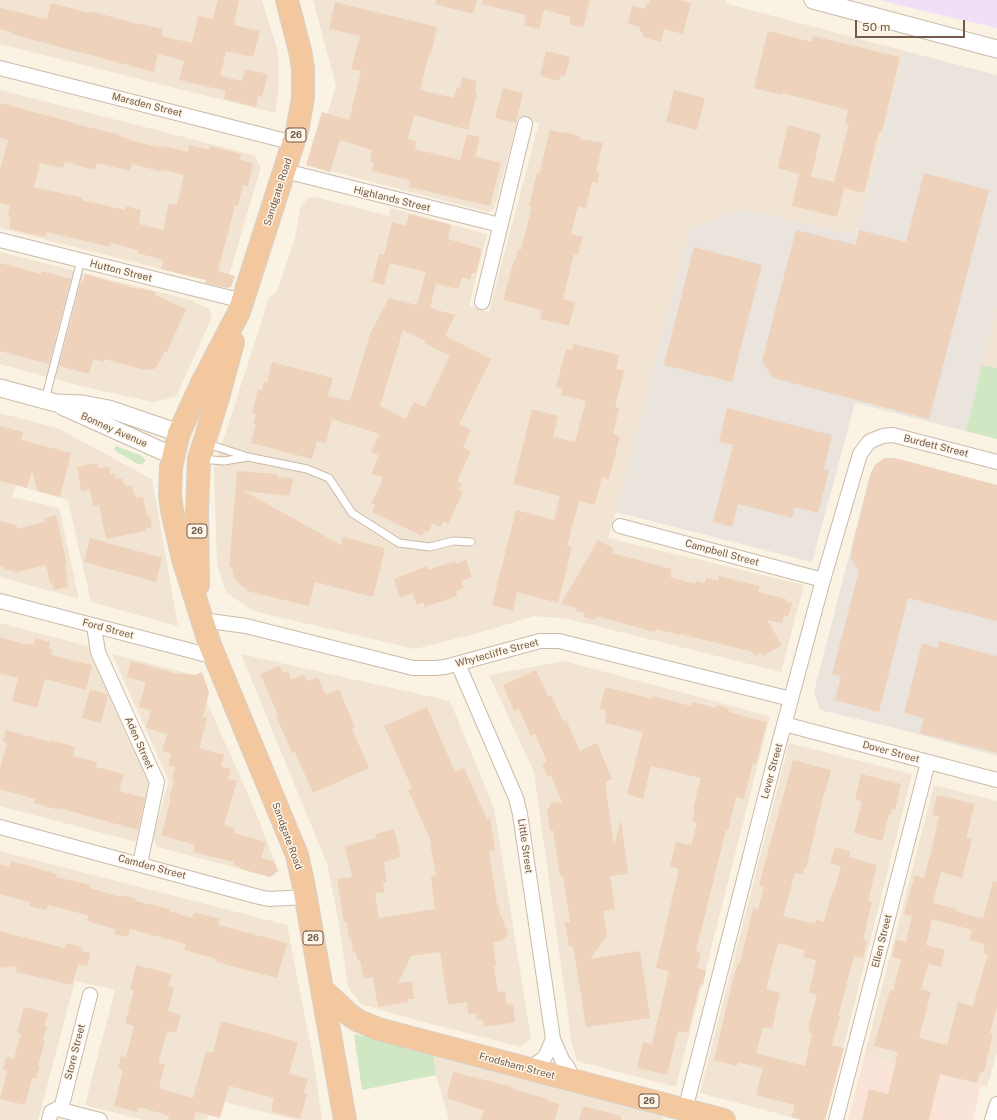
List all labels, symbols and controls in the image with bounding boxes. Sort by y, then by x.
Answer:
scale bar [857,12,967,38]
text: 50 m [862,20,890,34]
street label: Marsden Street [110,90,184,120]
road number: 26 [286,128,306,142]
street label: Sandgate Road [261,156,295,228]
street label: Highlands Street [352,184,432,214]
street label: Hutton Street [89,257,153,285]
street label: Bonney Avenue [79,410,149,450]
street label: Burdett Street [902,432,970,460]
road number: 26 [187,524,207,538]
street label: Campbell Street [684,537,760,569]
street label: Ford Street [81,616,135,642]
street label: Whytecliffe Street [454,636,540,670]
street label: Aden Street [122,715,156,771]
street label: Dover Street [861,739,921,765]
street label: Lever Street [759,742,785,800]
street label: Sandgate Road [269,801,305,871]
street label: Little Street [515,818,535,874]
street label: Camden Street [117,852,187,882]
street label: Ellen Street [870,913,894,969]
road number: 26 [303,931,323,945]
street label: Store Street [62,1023,88,1081]
street label: Frodsham Street [478,1050,556,1082]
road number: 26 [639,1094,659,1108]

